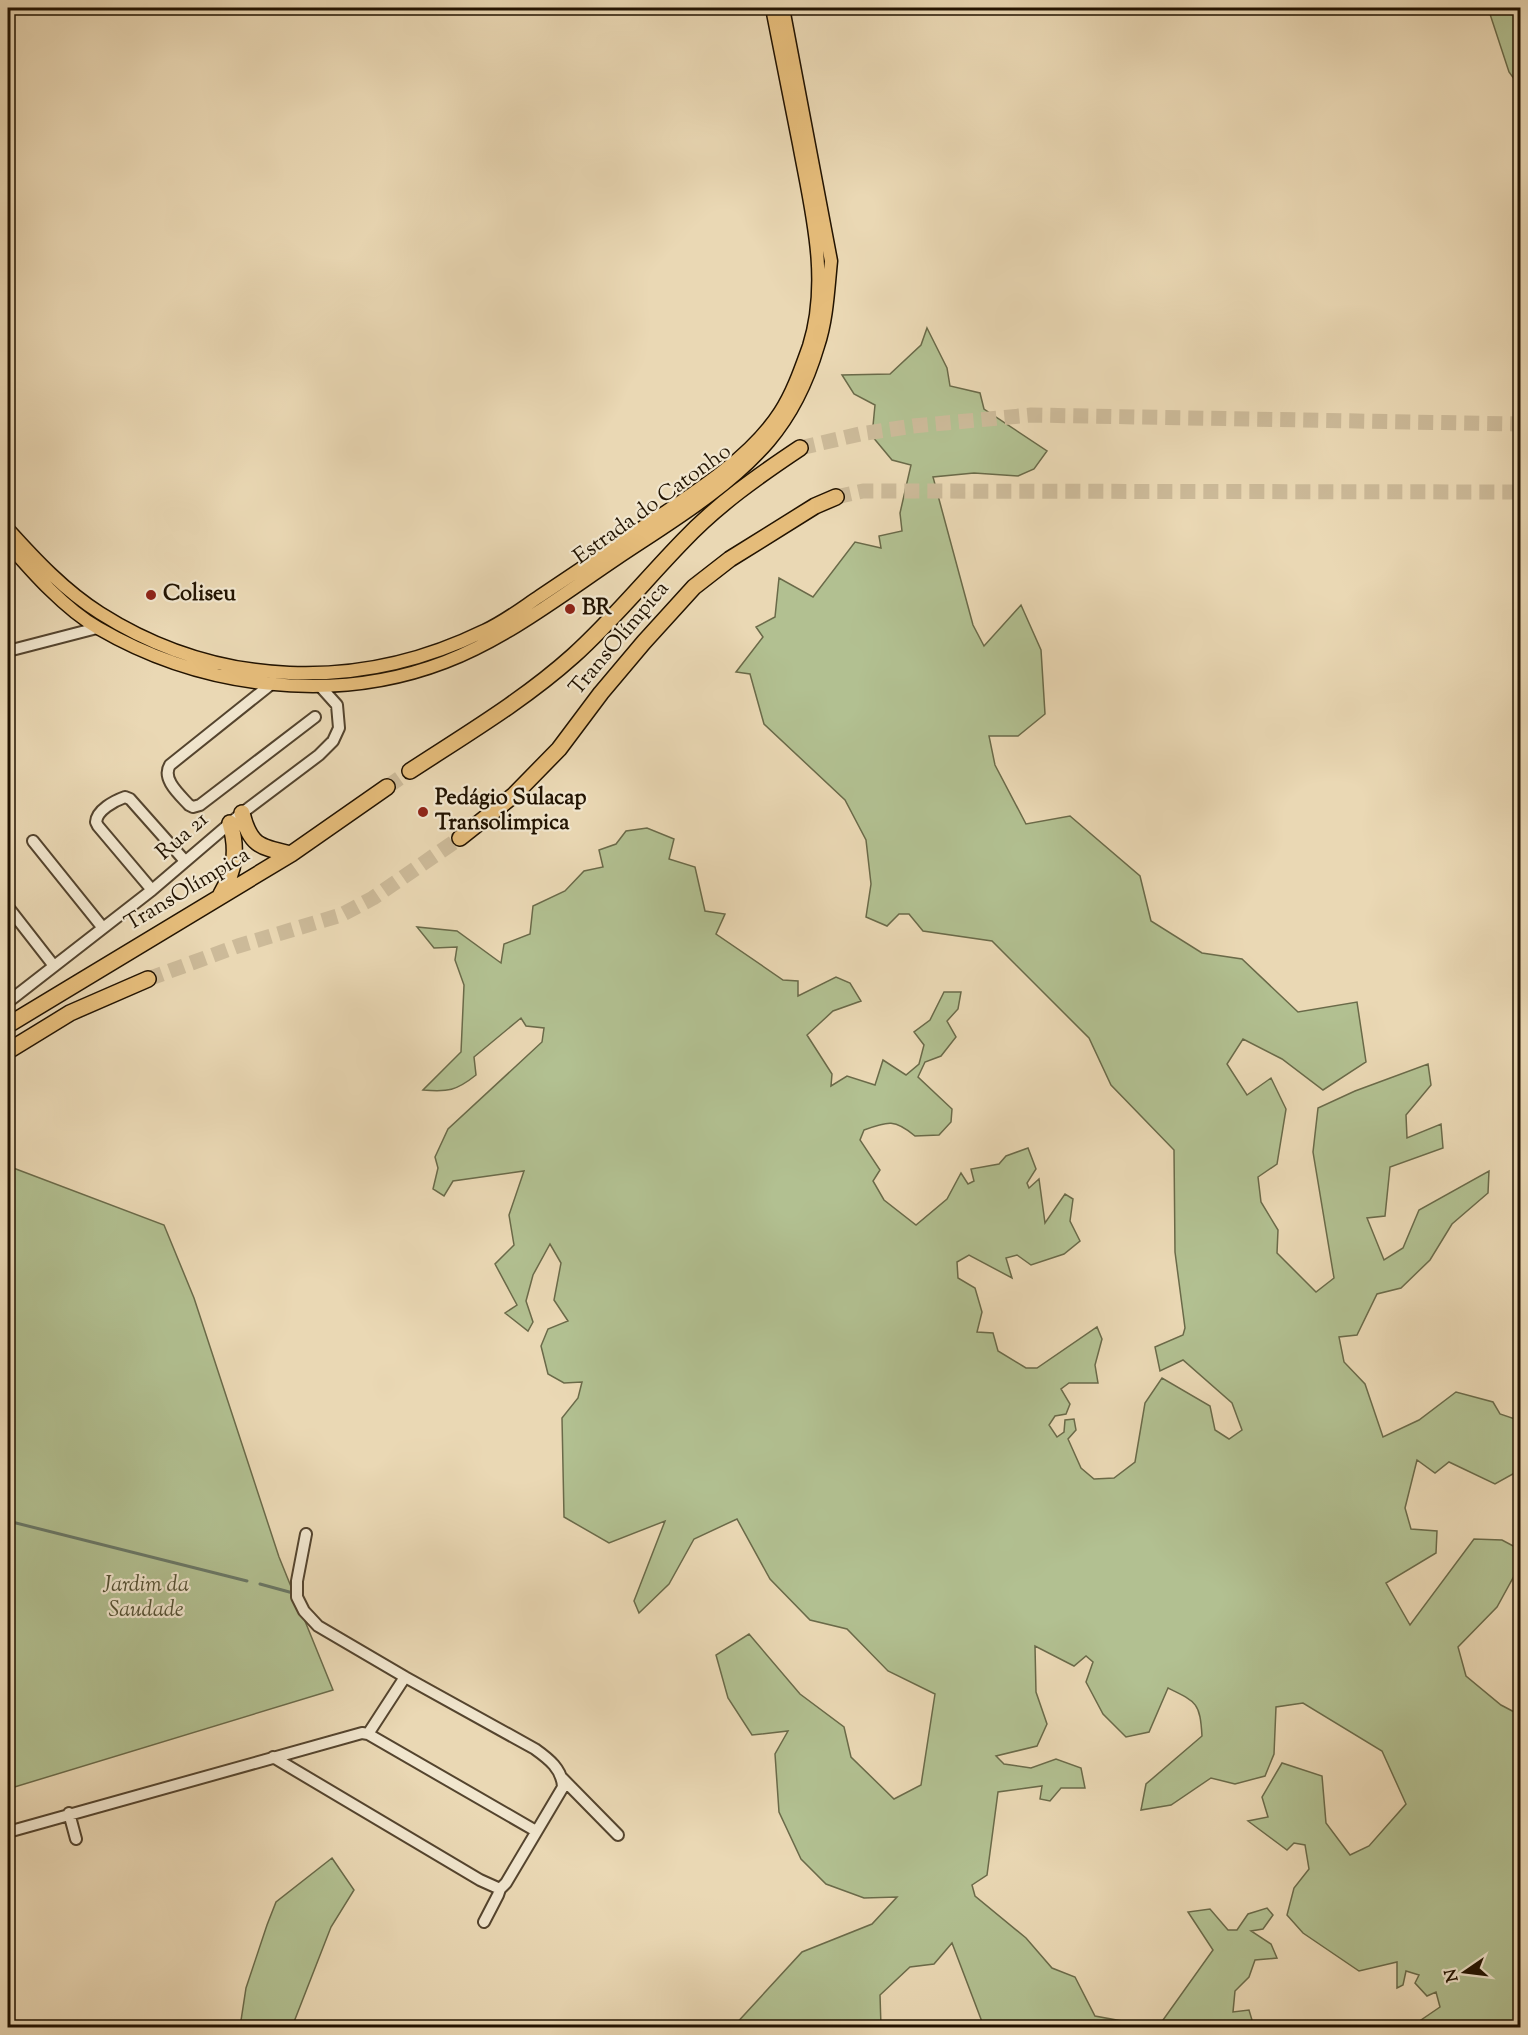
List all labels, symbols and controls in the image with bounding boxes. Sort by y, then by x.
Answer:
street label: Estrada do Catonho [567,437,739,573]
street label: TransOlímpica [562,575,678,703]
place label: Coliseu [163,579,236,611]
marker: Coliseu [144,588,158,602]
place label: BR [582,593,613,625]
marker: BR [563,602,577,616]
place label: Pedágio Sulacap Transolimpica [435,783,586,840]
street label: Rua 21 [150,805,217,869]
marker: Pedágio Sulacap Transolimpica [416,805,430,819]
street label: TransOlímpica [119,840,257,940]
park label: Jardim da Saudade [102,1570,189,1627]
north arrow [1435,1942,1495,2002]
text: N [1440,1966,1466,1984]

